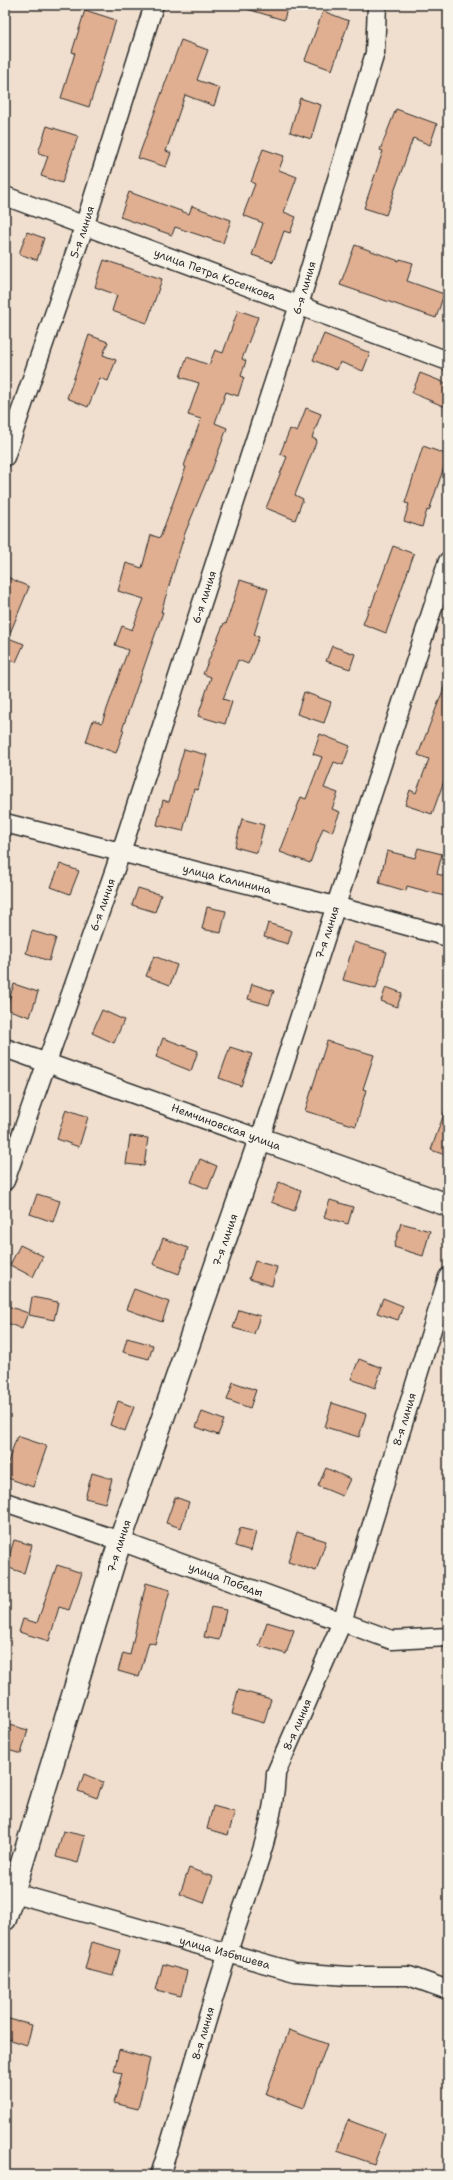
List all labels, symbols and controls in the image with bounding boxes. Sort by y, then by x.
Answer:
street label: 5-я линия [66,204,98,260]
street label: улица Петра Косенкова [152,245,278,304]
street label: 6-я линия [289,259,319,316]
street label: 6-я линия [188,569,220,625]
street label: улица Калинина [181,860,273,897]
street label: 6-я линия [86,876,119,933]
street label: 7-я линия [312,904,343,961]
street label: Немчиновская улица [169,1100,283,1154]
street label: 7-я линия [209,1212,241,1268]
street label: 8-я линия [389,1391,419,1448]
street label: 7-я линия [103,1518,134,1574]
street label: улица Победы [186,1559,265,1600]
street label: 8-я линия [279,1696,315,1753]
street label: улица Избышева [178,1932,272,1972]
street label: 8-я линия [188,2005,218,2062]

